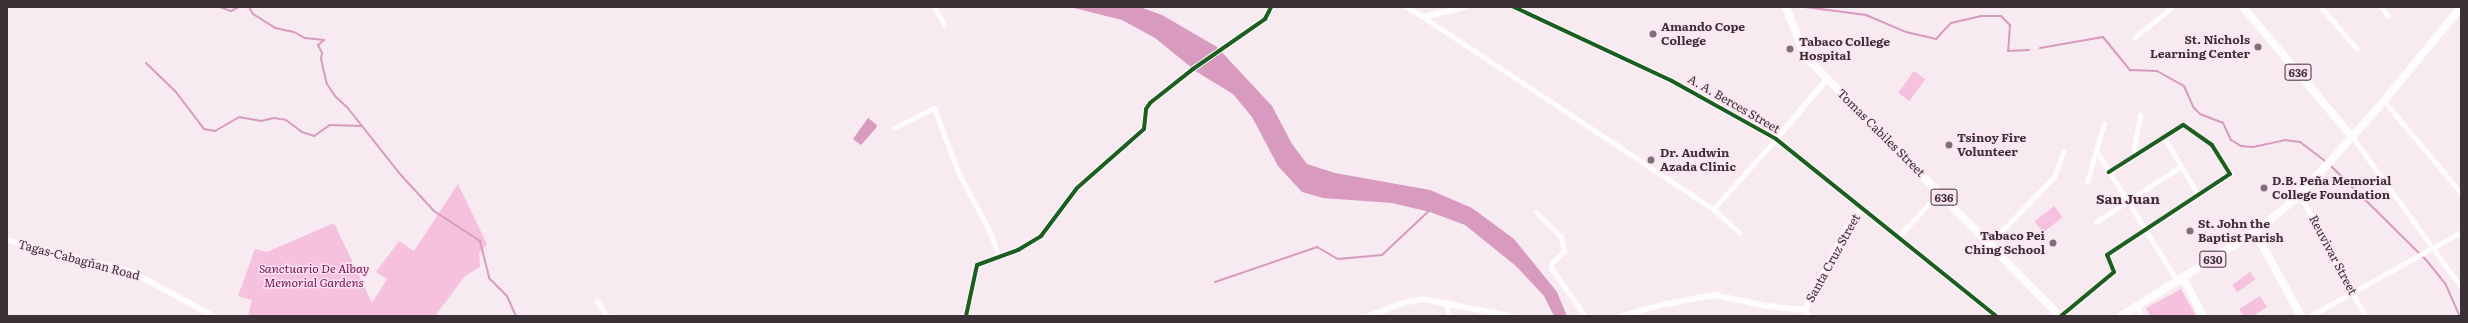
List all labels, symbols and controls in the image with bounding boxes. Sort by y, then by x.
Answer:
place label: Amando Cope College [1661,20,1745,48]
marker: Amando Cope College [1648,29,1658,39]
place label: St. Nichols Learning Center [2150,33,2250,61]
place label: Tabaco College Hospital [1799,35,1890,63]
marker: St. Nichols Learning Center [2253,42,2263,52]
marker: Tabaco College Hospital [1784,43,1796,55]
road number: 636 [2284,63,2312,81]
street label: A. A. Berces Street [1685,72,1783,136]
street label: Tomas Cabiles Street [1834,86,1928,180]
place label: Tsinoy Fire Volunteer [1957,131,2026,159]
marker: Tsinoy Fire Volunteer [1944,140,1954,150]
place label: Dr. Audwin Azada Clinic [1660,146,1736,174]
marker: Dr. Audwin Azada Clinic [1645,154,1657,166]
place label: D.B. Peña Memorial College Foundation [2272,174,2391,202]
marker: D.B. Peña Memorial College Foundation [2259,183,2269,193]
road number: 636 [1930,188,1958,206]
district label: San Juan [2096,190,2160,206]
street label: Santa Cruz Street [1803,211,1863,305]
street label: Reuvivar Street [2306,213,2360,297]
place label: St. John the Baptist Parish [2198,217,2284,245]
marker: St. John the Baptist Parish [2185,226,2195,236]
place label: Tabaco Pei Ching School [1965,229,2045,257]
street label: Tagas-Cabagñan Road [16,237,142,283]
marker: Tabaco Pei Ching School [2048,238,2058,248]
road number: 630 [2199,250,2227,268]
park label: Sanctuario De Albay Memorial Gardens [259,262,369,290]

